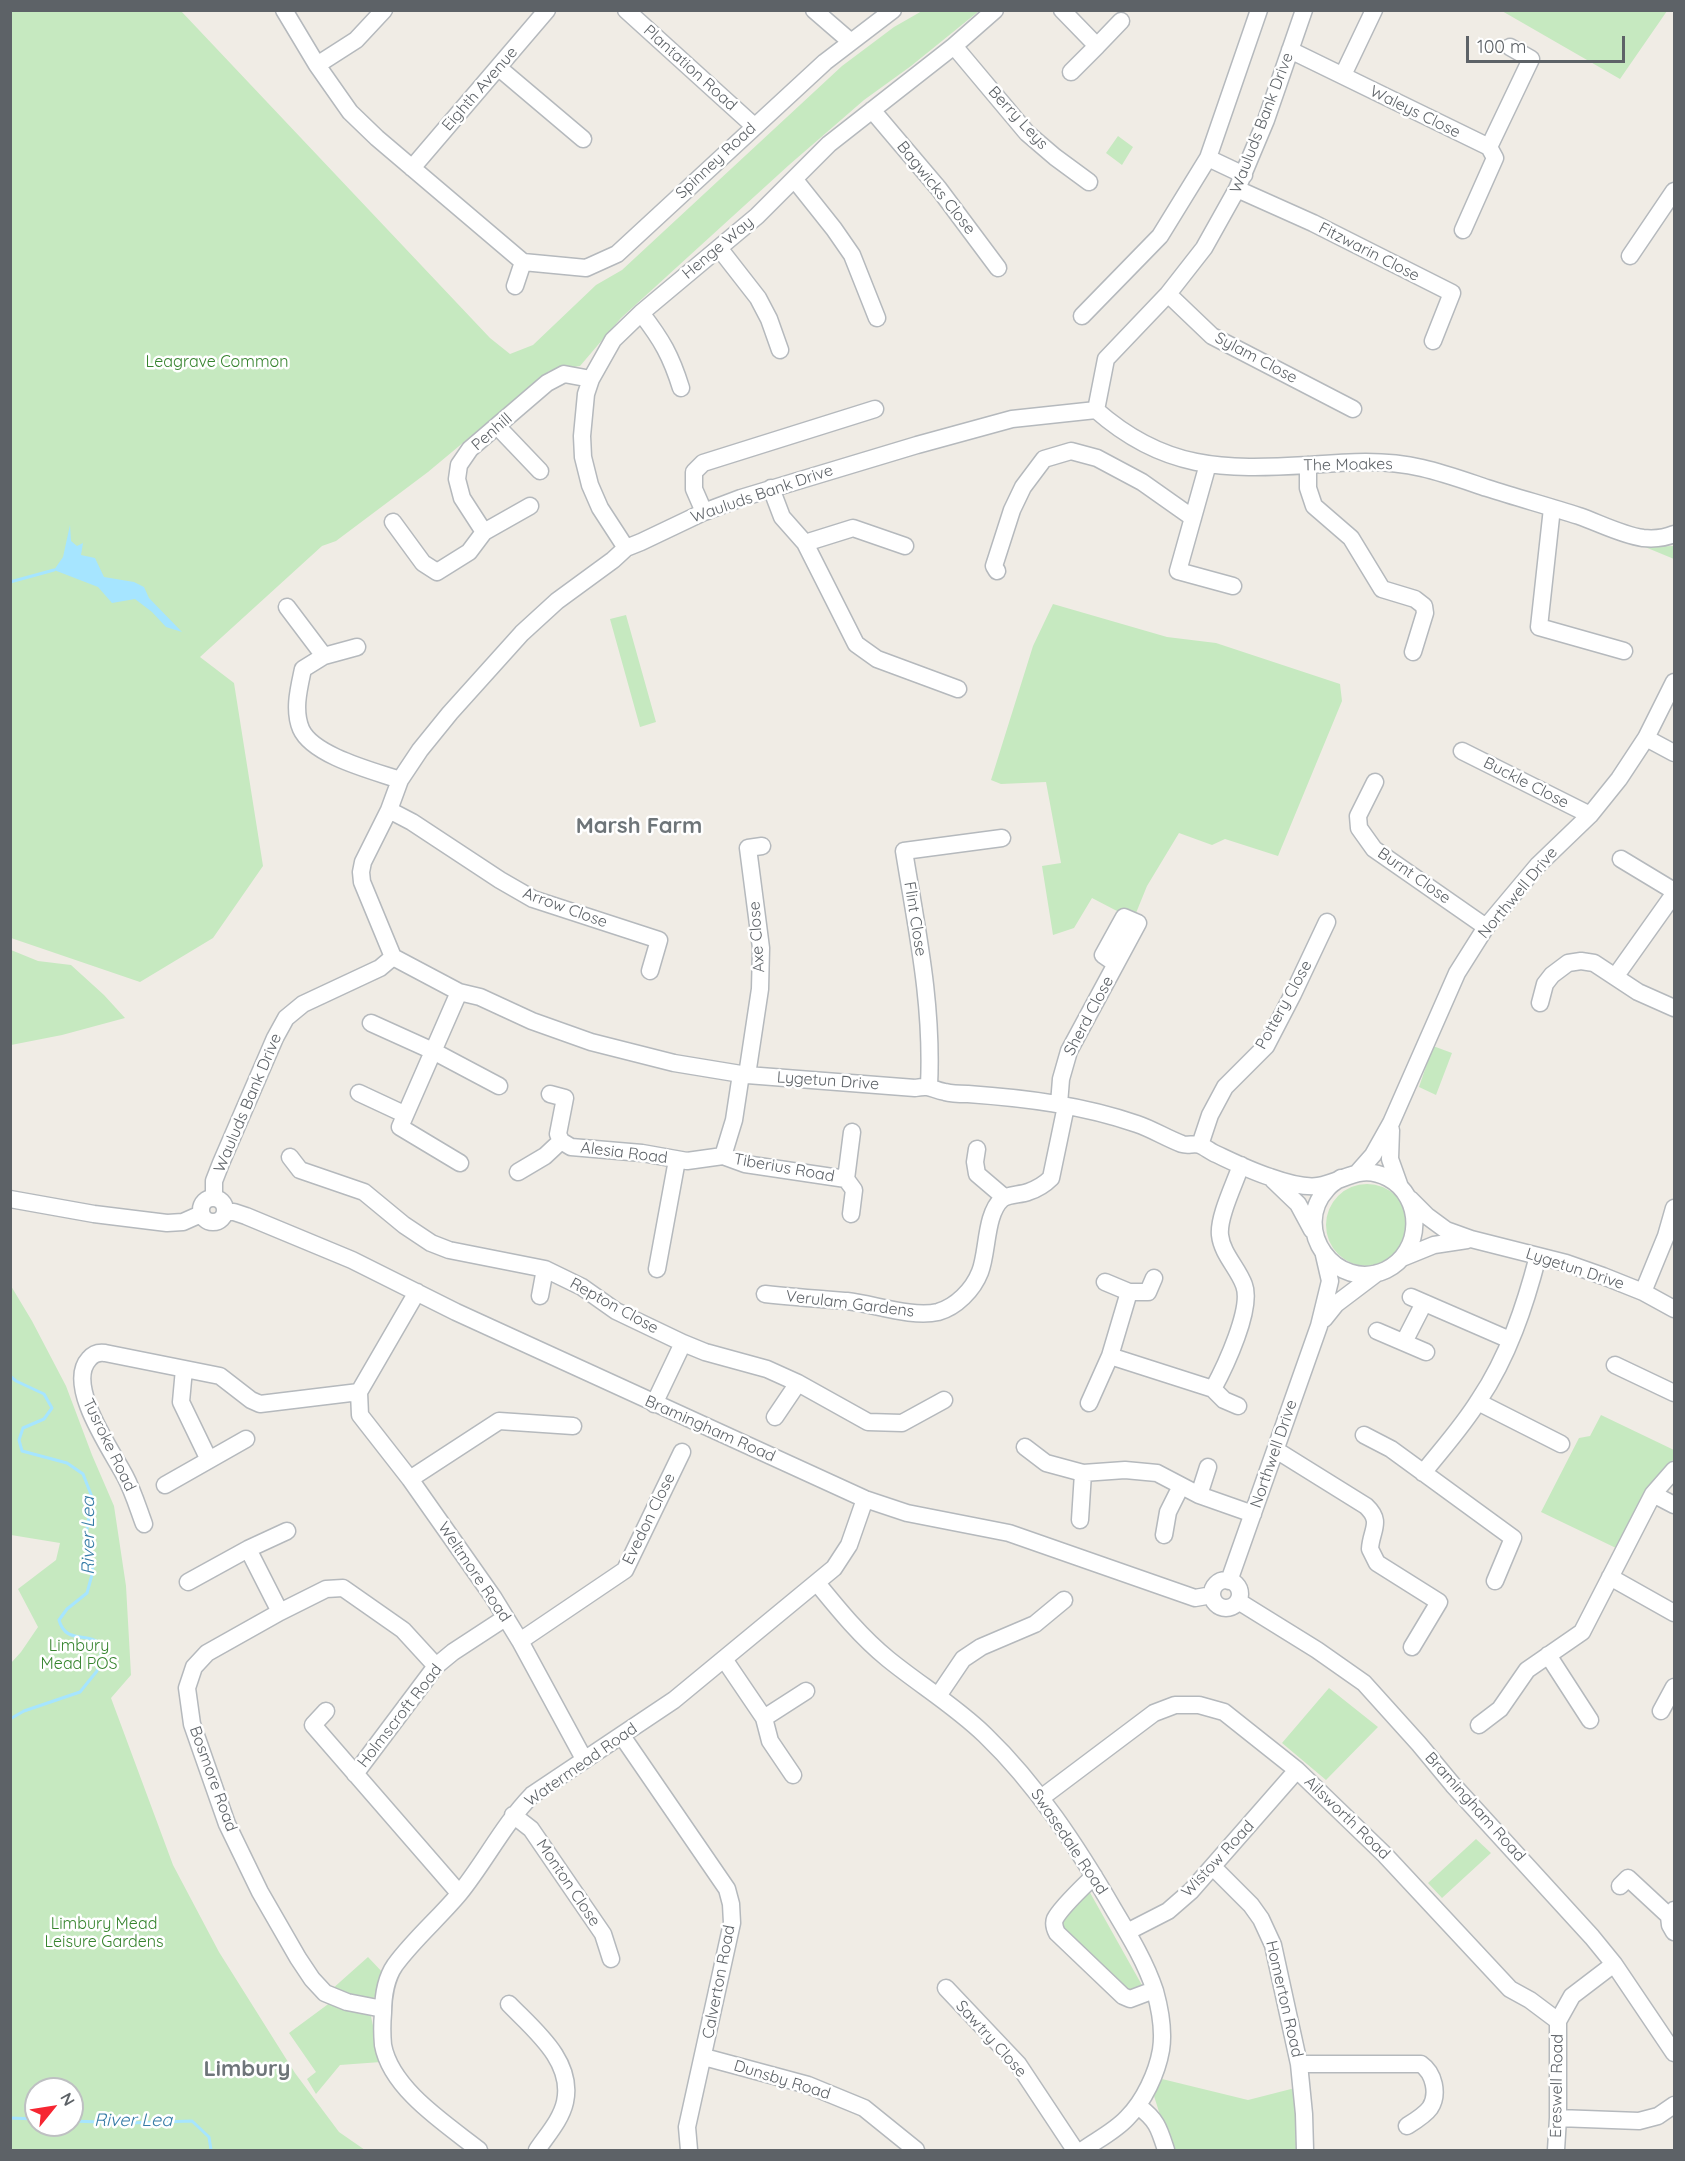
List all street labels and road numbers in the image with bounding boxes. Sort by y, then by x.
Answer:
street label: Plantation Road [639,21,741,115]
street label: Eighth Avenue [438,43,522,135]
street label: Wauluds Bank Drive [1226,50,1298,196]
street label: Waleys Close [1367,82,1463,142]
street label: Berry Leys [984,83,1052,153]
street label: Spinney Road [672,119,760,203]
street label: Bagwicks Close [893,138,979,238]
street label: Henge Way [679,213,757,283]
street label: Fitzwarin Close [1315,218,1423,286]
street label: Sylam Close [1211,328,1301,388]
street label: Penhill [468,409,516,455]
street label: The Moakes [1303,455,1393,475]
street label: Wauluds Bank Drive [688,461,836,527]
street label: Buckle Close [1480,753,1572,813]
street label: Northwell Drive [1474,843,1562,943]
street label: Burnt Close [1374,844,1454,908]
street label: Flint Close [900,880,930,958]
street label: Arrow Close [520,884,610,932]
street label: Axe Close [745,901,769,973]
street label: Pottery Close [1252,957,1316,1053]
street label: Sherd Close [1060,973,1118,1059]
street label: Wauluds Bank Drive [210,1031,286,1175]
street label: Lygetun Drive [776,1068,880,1094]
street label: Alesia Road [579,1138,669,1168]
street label: Tiberius Road [732,1150,836,1186]
street label: Lygetun Drive [1523,1244,1627,1294]
street label: Repton Close [566,1274,662,1338]
street label: Verulam Gardens [785,1287,915,1321]
street label: Bramingham Road [642,1392,778,1466]
street label: Tusroke Road [78,1395,140,1495]
street label: Northwell Drive [1246,1397,1302,1511]
street label: Evedon Close [619,1470,679,1568]
street label: Weltmore Road [433,1518,515,1626]
street label: Holmscroft Road [354,1660,446,1772]
street label: Watermead Road [521,1719,641,1811]
street label: Bosmore Road [185,1724,241,1834]
street label: Bramingham Road [1421,1748,1529,1866]
street label: Ailsworth Road [1300,1772,1394,1864]
street label: Swasedale Road [1027,1786,1111,1898]
street label: Wistow Road [1178,1817,1258,1901]
street label: Monton Close [532,1836,604,1930]
street label: Calverton Road [699,1924,739,2040]
street label: Homerton Road [1261,1939,1307,2059]
street label: Sawtry Close [952,1997,1030,2081]
street label: Ereswell Road [1546,2034,1568,2138]
street label: Dunsby Road [731,2056,833,2104]

